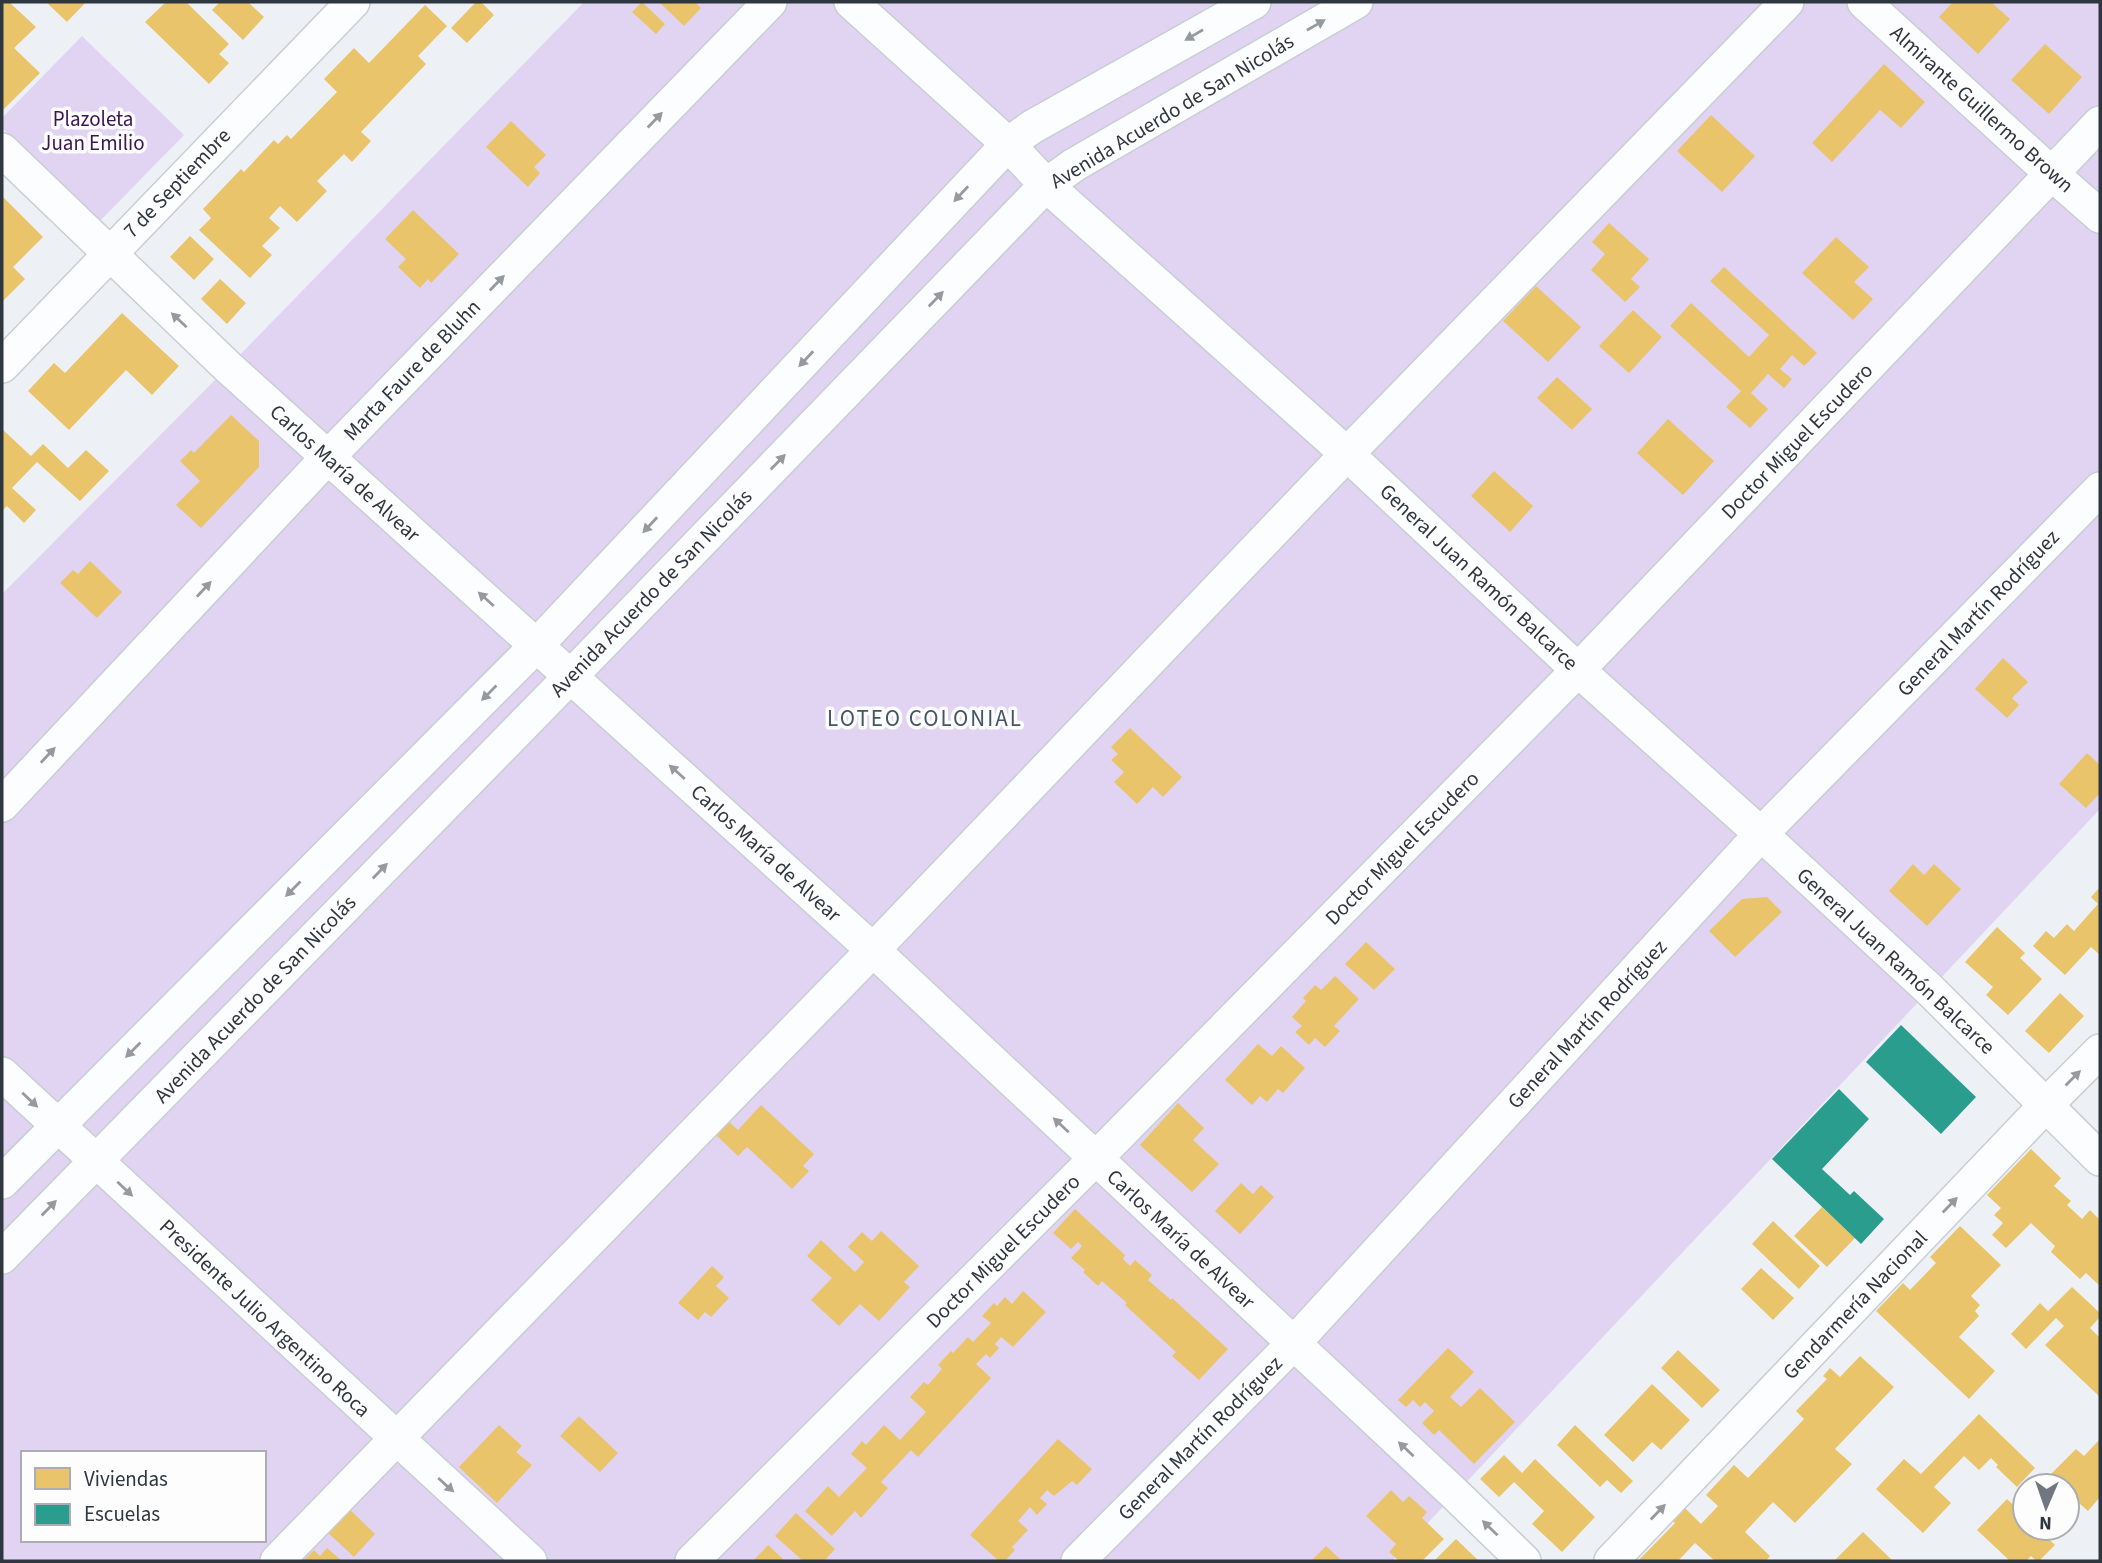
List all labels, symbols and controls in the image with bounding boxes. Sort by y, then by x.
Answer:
street label: Almirante Guillermo Brown [1884,18,2080,200]
one-way arrow [1306,19,1325,31]
street label: Avenida Acuerdo de San Nicolás [1045,26,1300,196]
one-way arrow [1185,29,1204,41]
park label: Plazoleta Juan Emilio [41,104,145,158]
one-way arrow [647,112,663,129]
street label: 7 de Septiembre [117,121,237,245]
one-way arrow [954,185,970,202]
one-way arrow [488,275,504,292]
one-way arrow [928,290,945,307]
street label: Marta Faure de Bluhn [337,293,487,447]
one-way arrow [171,312,188,328]
one-way arrow [798,350,814,367]
street label: Doctor Miguel Escudero [1714,356,1880,526]
street label: Carlos María de Alvear [263,397,427,549]
one-way arrow [769,454,785,471]
street label: General Juan Ramón Balcarce [1373,477,1585,677]
street label: Avenida Acuerdo de San Nicolás [543,482,759,704]
one-way arrow [642,516,658,533]
street label: General Martín Rodríguez [1890,523,2066,703]
one-way arrow [196,580,212,598]
one-way arrow [477,591,495,607]
one-way arrow [481,684,497,701]
district label: LOTEO COLONIAL [827,702,1023,735]
one-way arrow [40,747,56,764]
street label: Doctor Miguel Escudero [1318,764,1486,932]
one-way arrow [669,765,686,781]
street label: Carlos María de Alvear [684,777,848,929]
street label: General Juan Ramón Balcarce [1790,861,2002,1061]
one-way arrow [371,863,387,880]
one-way arrow [285,880,302,897]
street label: Avenida Acuerdo de San Nicolás [147,888,363,1110]
street label: General Martín Rodríguez [1500,933,1674,1115]
one-way arrow [124,1041,141,1058]
one-way arrow [2064,1070,2081,1087]
one-way arrow [21,1091,38,1107]
one-way arrow [1053,1118,1070,1134]
street label: Carlos María de Alvear [1100,1162,1262,1316]
street label: Doctor Miguel Escudero [919,1167,1087,1335]
one-way arrow [116,1180,133,1196]
one-way arrow [1942,1197,1959,1214]
one-way arrow [41,1200,58,1217]
street label: Presidente Julio Argentino Roca [153,1212,377,1424]
street label: Gendarmería Nacional [1776,1224,1934,1386]
street label: General Martín Rodríguez [1111,1349,1289,1527]
one-way arrow [1398,1441,1415,1457]
legend [21,1451,266,1542]
text: Viviendas [84,1464,168,1494]
north arrow [2011,1472,2081,1542]
one-way arrow [437,1476,454,1492]
text: Escuelas [84,1499,160,1529]
one-way arrow [1649,1504,1665,1521]
text: N [2039,1509,2052,1536]
one-way arrow [1482,1521,1499,1537]

